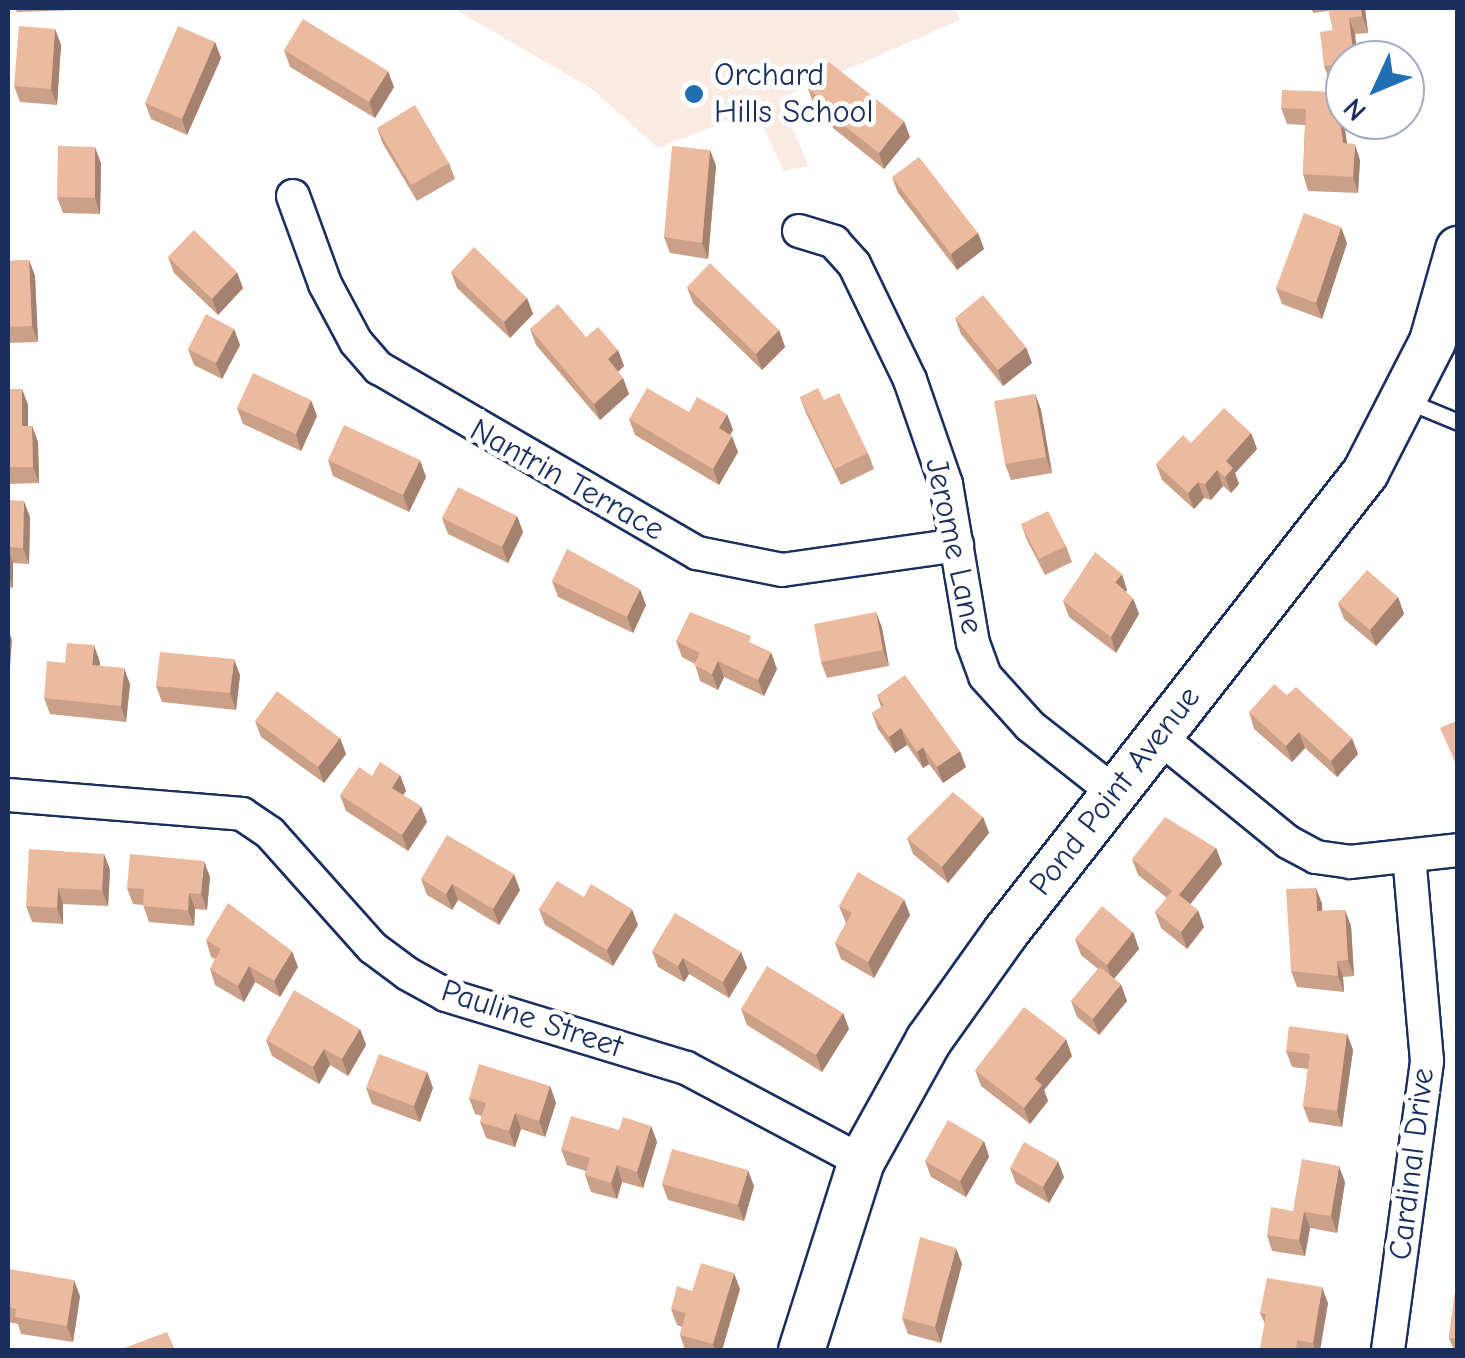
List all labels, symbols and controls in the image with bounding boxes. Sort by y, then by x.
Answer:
north arrow [1325,40,1425,140]
place label: Orchard Hills School [714,57,874,132]
marker: Orchard Hills School [683,83,705,105]
text: N [1337,92,1373,127]
street label: Nantrin Terrace [463,411,671,549]
street label: Jerome Lane [917,455,991,637]
street label: Pond Point Avenue [1021,679,1209,903]
street label: Pauline Street [437,972,627,1066]
street label: Cardinal Drive [1381,1066,1443,1262]

